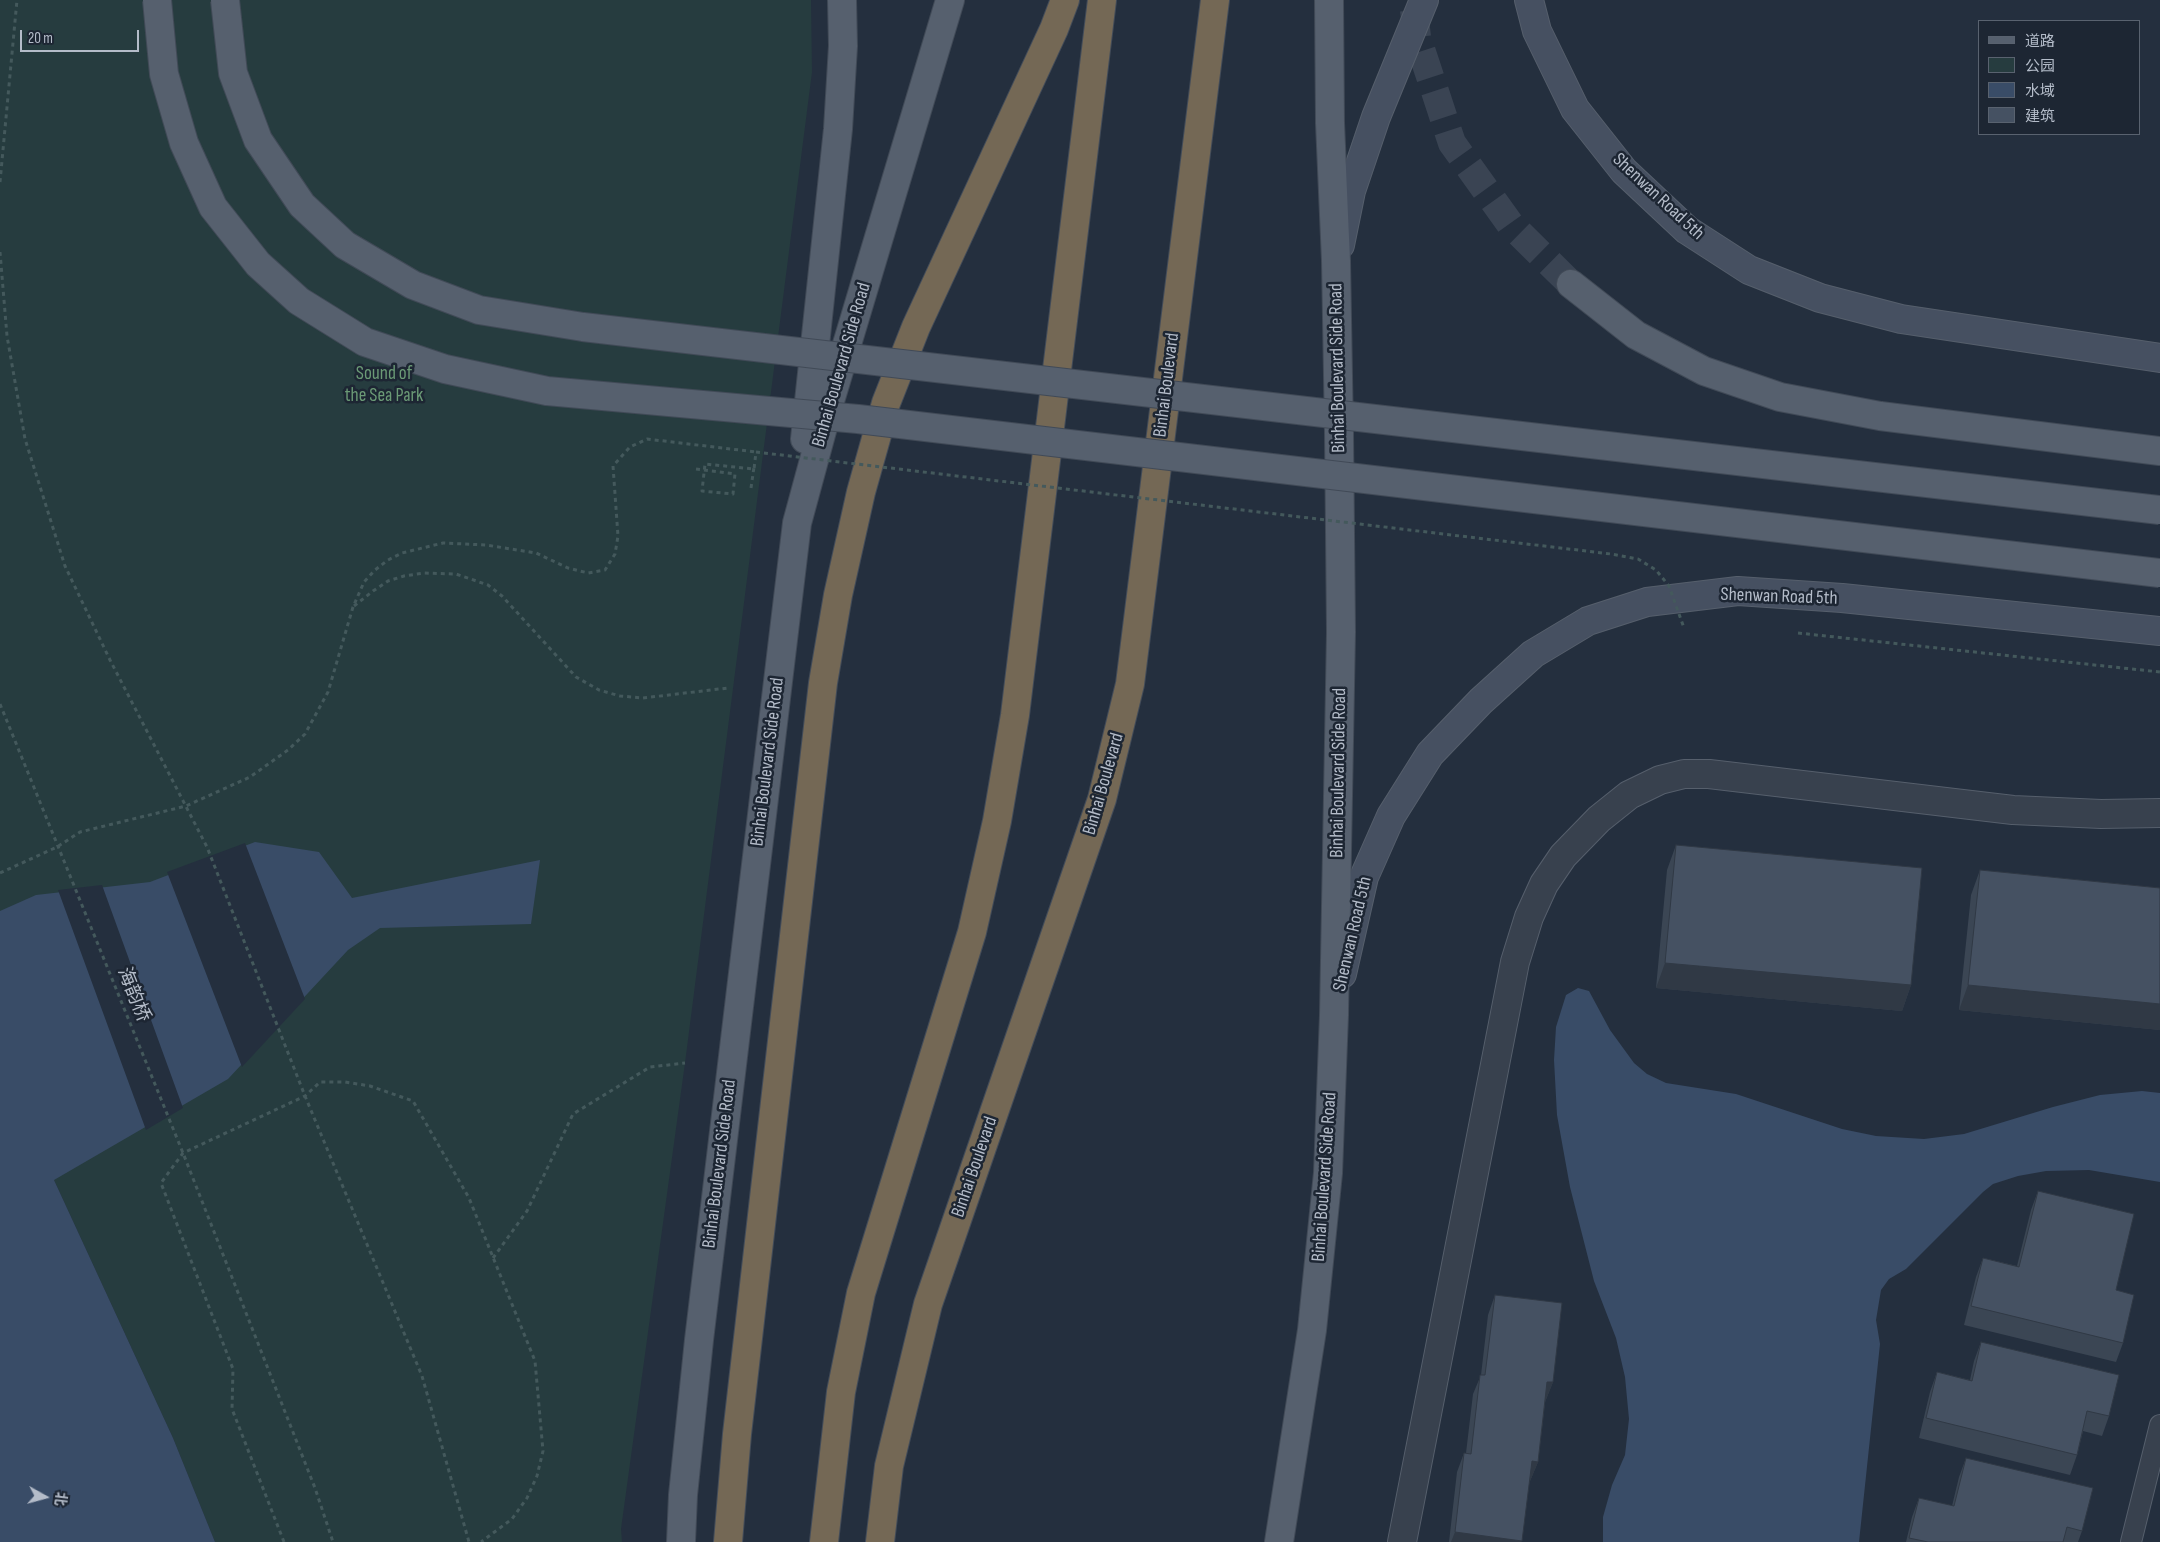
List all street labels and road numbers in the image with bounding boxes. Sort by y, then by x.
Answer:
street label: Shenwan Road 5th [1607,149,1709,245]
street label: Binhai Boulevard Side Road [808,280,876,450]
street label: Binhai Boulevard Side Road [1325,283,1351,453]
street label: Binhai Boulevard [1149,332,1185,438]
street label: Shenwan Road 5th [1720,584,1838,610]
street label: Binhai Boulevard Side Road [746,676,790,848]
street label: Binhai Boulevard Side Road [1326,688,1352,858]
street label: Binhai Boulevard [1079,730,1129,838]
street label: Shenwan Road 5th [1329,874,1377,994]
street label: 海韵桥 [112,964,154,1026]
street label: Binhai Boulevard Side Road [698,1078,742,1250]
street label: Binhai Boulevard Side Road [1308,1092,1342,1262]
street label: Binhai Boulevard [947,1114,1003,1220]

